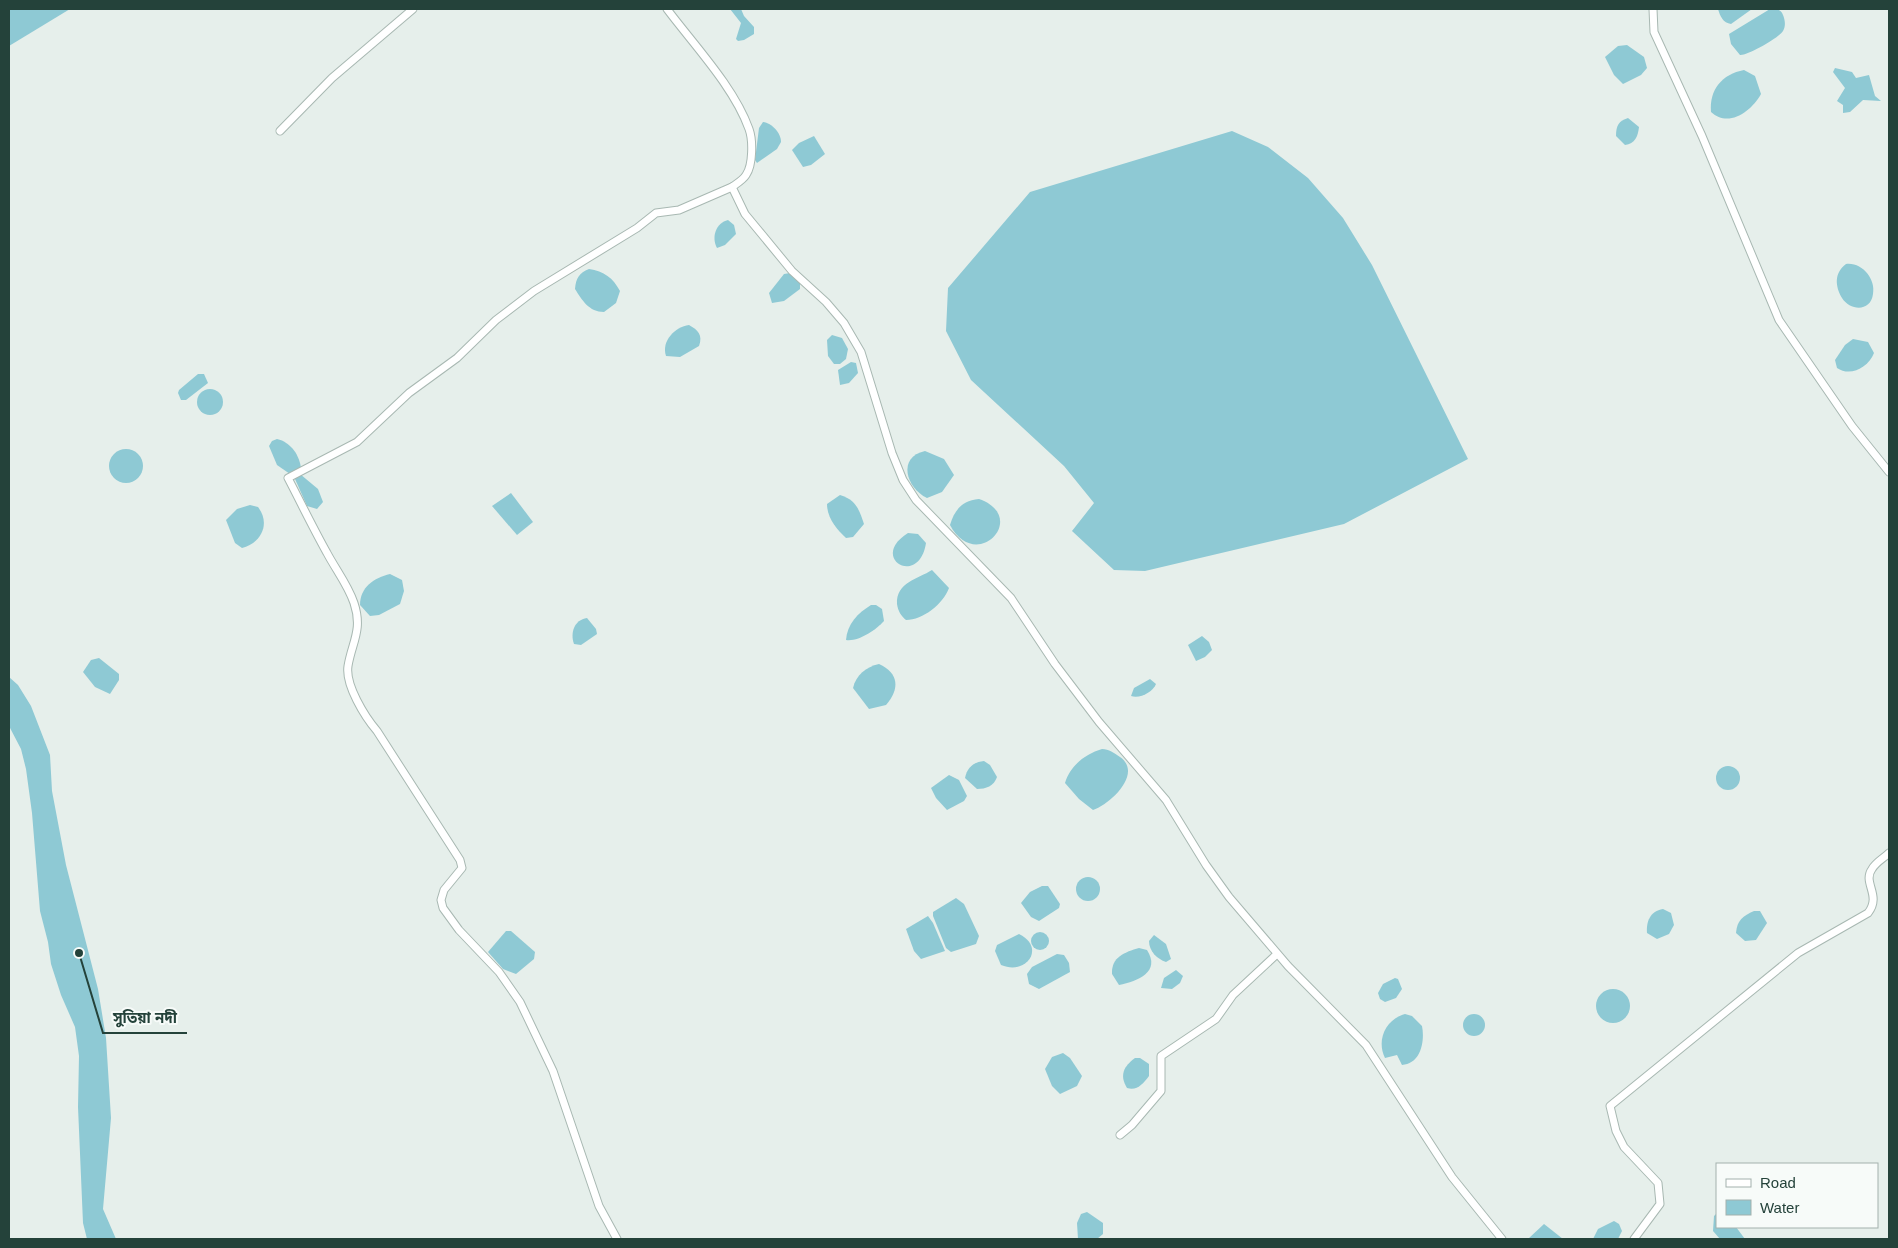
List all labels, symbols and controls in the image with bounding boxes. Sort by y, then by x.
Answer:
callout: সুতিয়া নদী [103,1003,187,1033]
text: সুতিয়া নদী [112,1009,178,1028]
legend [1716,1163,1878,1228]
text: Road [1760,1174,1796,1191]
text: Water [1760,1199,1799,1216]

